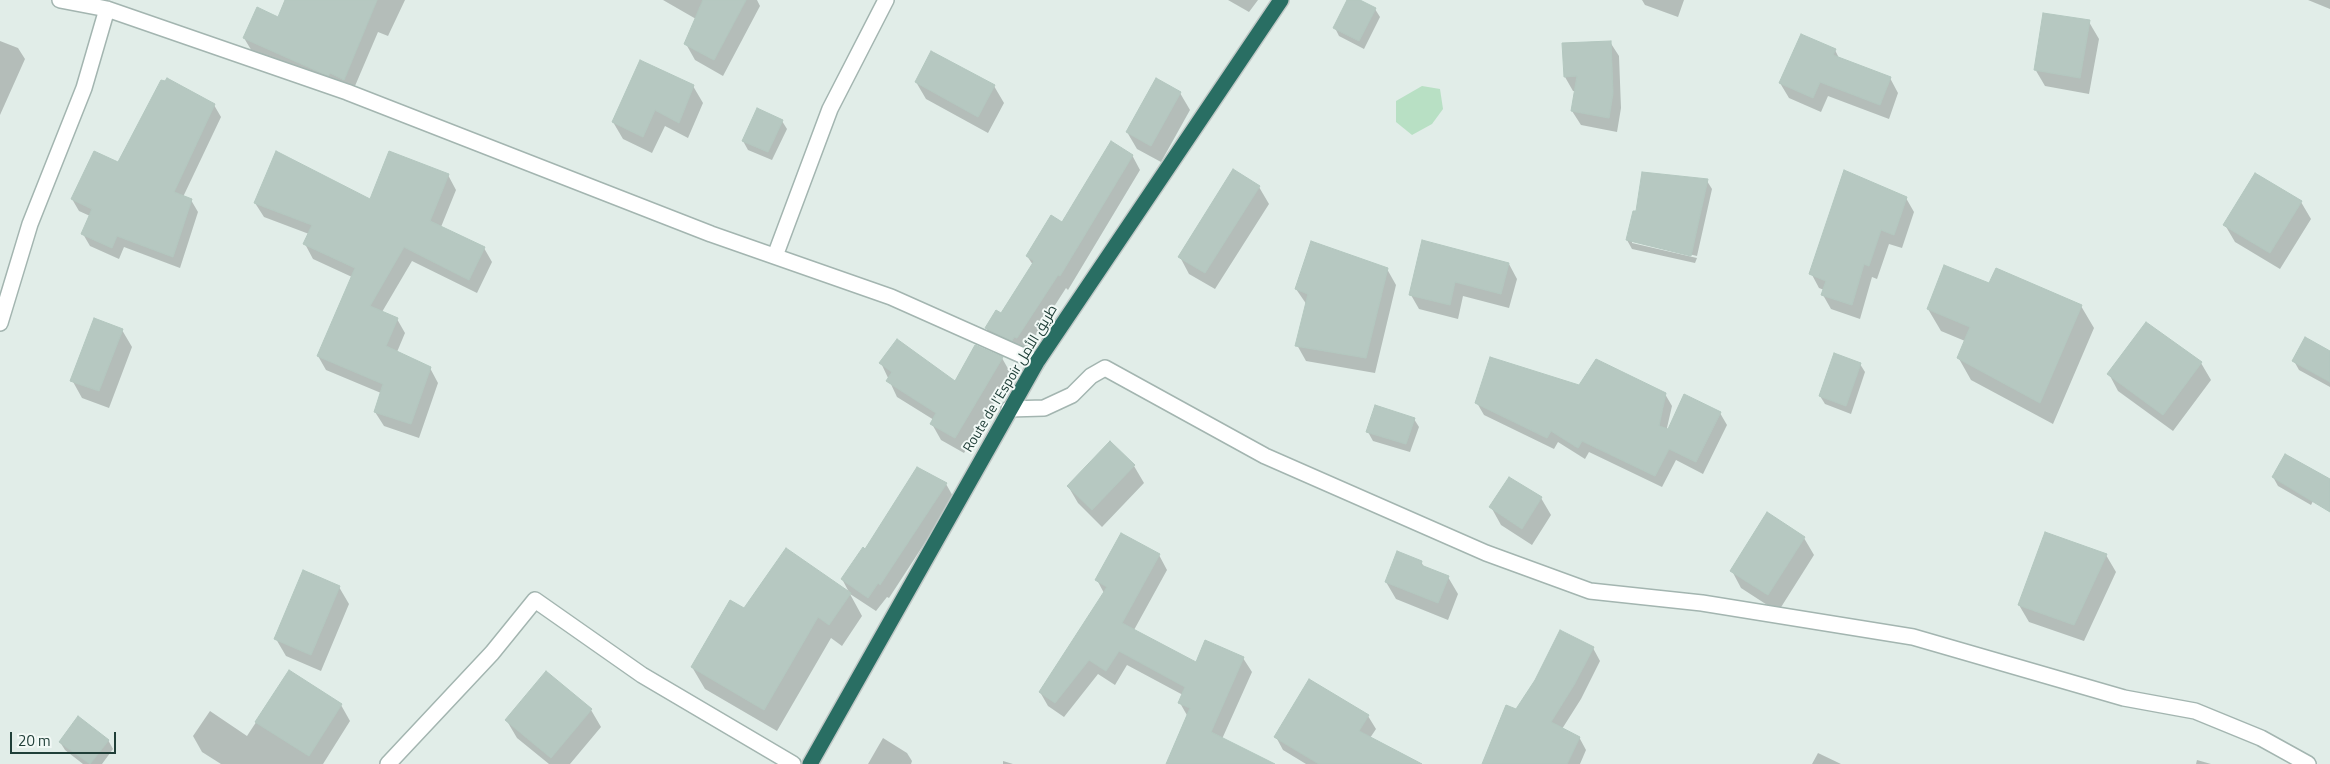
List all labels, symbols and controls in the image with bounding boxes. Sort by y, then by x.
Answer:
street label: Route de l’Espoir طريق الأمل [960,302,1062,456]
scale bar [12,722,119,754]
text: 20 m [18,729,51,752]

